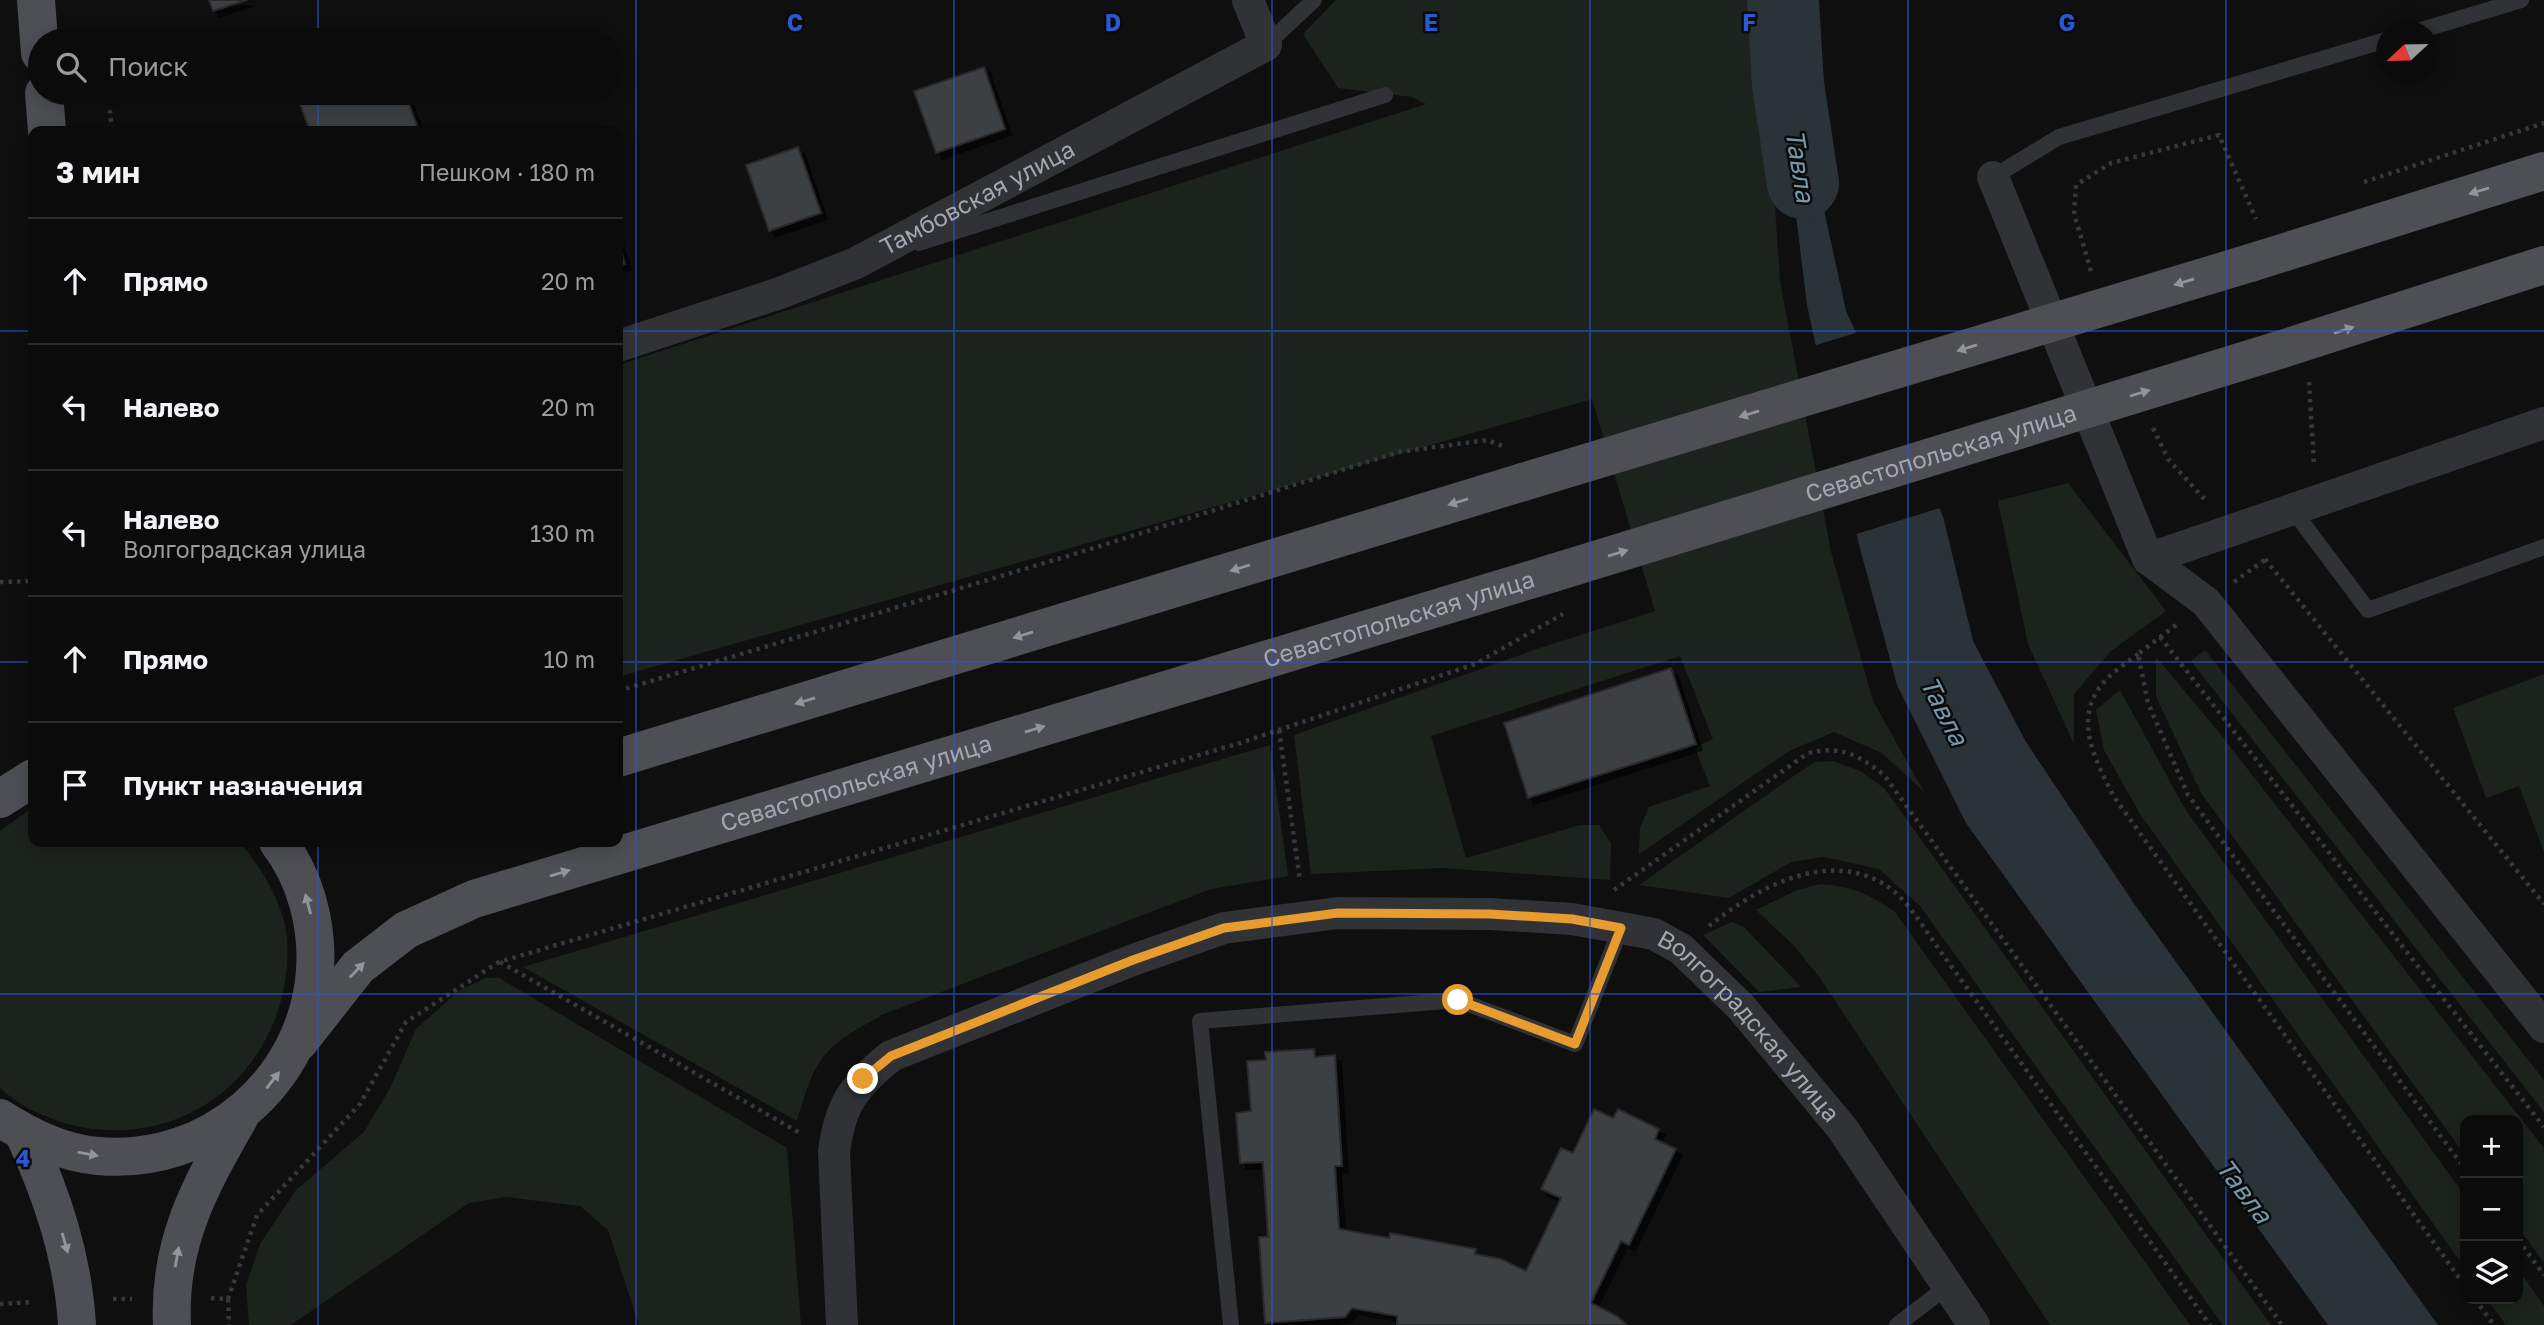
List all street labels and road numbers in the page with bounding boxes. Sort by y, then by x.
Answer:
street label: Тамбовская улица [875,133,1079,260]
street label: Севастопольская улица [1802,397,2080,508]
street label: Севастопольская улица [1259,563,1538,673]
street label: Севастопольская улица [717,727,995,837]
street label: Волгоградская улица [1653,923,1847,1127]

